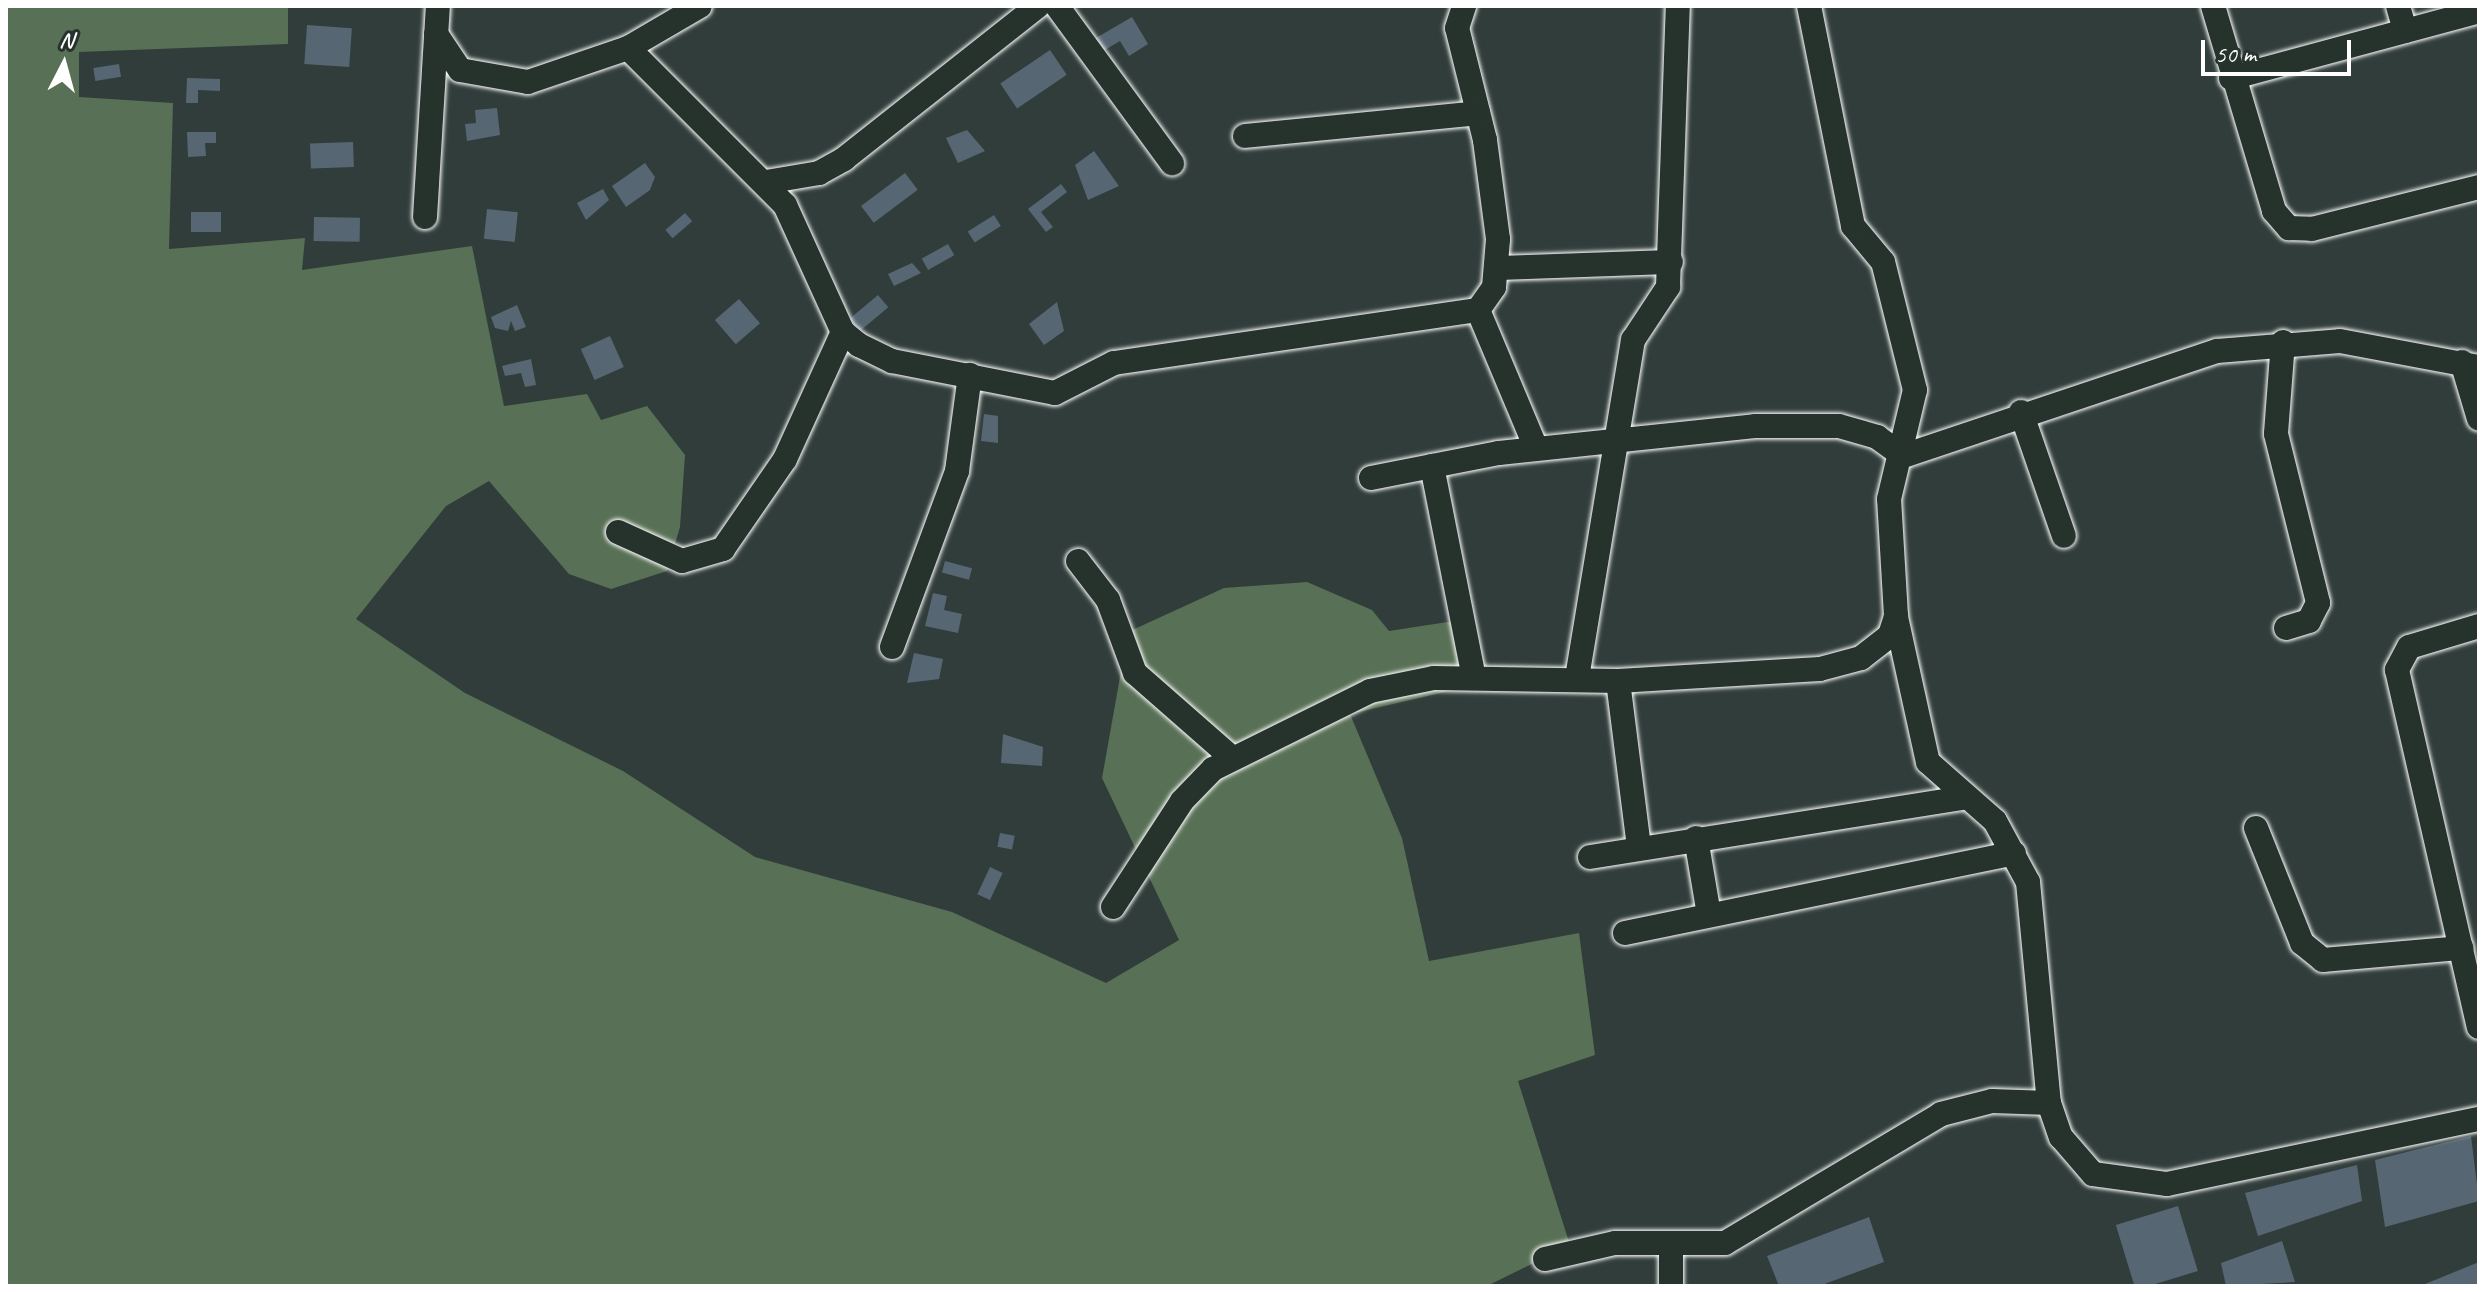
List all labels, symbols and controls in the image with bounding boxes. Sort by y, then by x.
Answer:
north arrow [24,24,104,104]
scale bar [2205,24,2355,74]
text: N [58,25,75,55]
text: 50 m [2215,39,2256,69]

